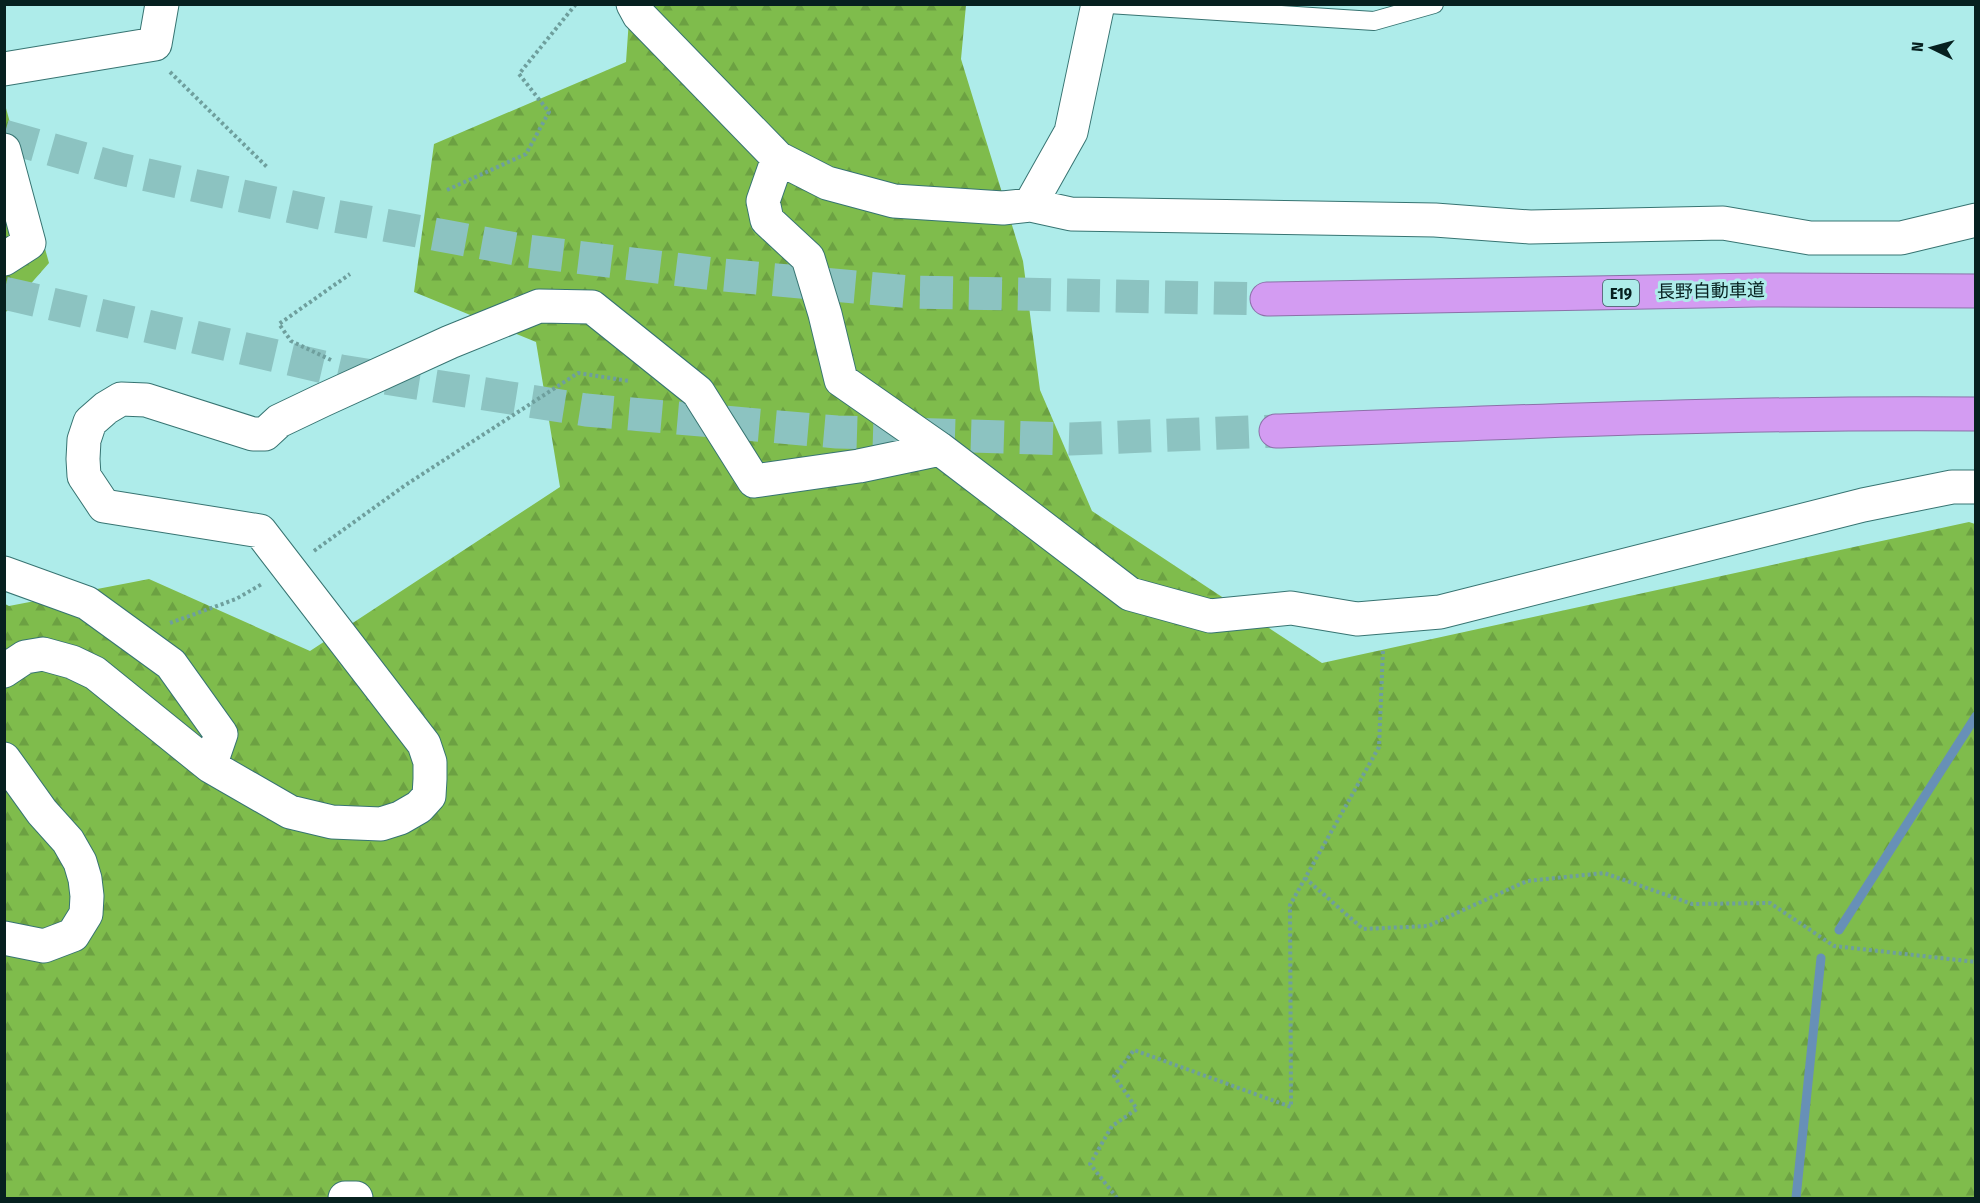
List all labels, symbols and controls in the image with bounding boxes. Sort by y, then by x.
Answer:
north arrow [1902,18,1962,78]
text: N [1908,41,1927,52]
street label: 長野自動車道 [1657,279,1765,303]
road number: E19 [1603,280,1639,306]

